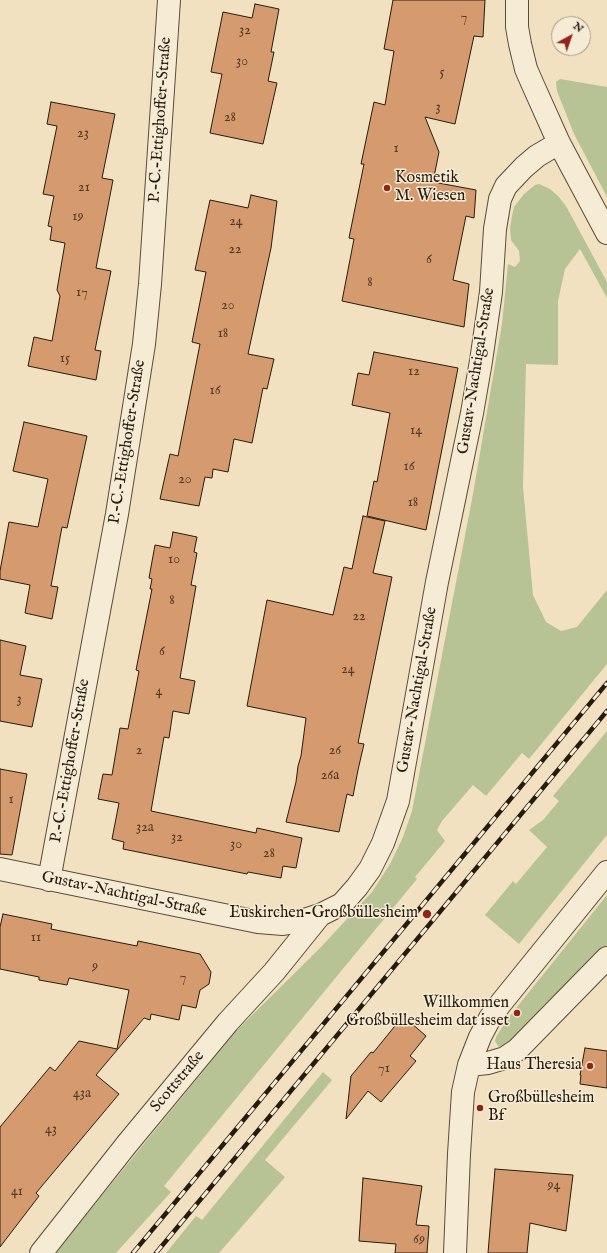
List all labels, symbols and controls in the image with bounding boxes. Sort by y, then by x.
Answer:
house number: 7 [461,10,467,26]
north arrow [551,16,591,56]
text: N [570,19,586,36]
house number: 32 [239,23,251,39]
street label: P.-C.-Ettighoffer-Straße [146,37,176,203]
house number: 30 [236,54,248,70]
house number: 5 [439,65,445,81]
house number: 3 [435,100,441,116]
house number: 28 [224,110,236,126]
house number: 23 [77,126,89,142]
house number: 1 [393,141,399,157]
place label: Kosmetik M. Wiesen [395,169,465,207]
house number: 21 [78,180,90,196]
marker: Kosmetik M. Wiesen [382,183,392,193]
house number: 19 [72,209,84,225]
house number: 24 [229,214,243,230]
house number: 22 [228,242,242,258]
house number: 6 [426,252,432,268]
house number: 8 [367,275,373,291]
house number: 17 [76,285,88,301]
street label: Gustav-Nachtigal-Straße [454,286,500,456]
house number: 20 [221,298,235,314]
house number: 18 [218,326,228,342]
house number: 15 [60,351,70,367]
street label: P.-C.-Ettighoffer-Straße [106,359,150,525]
house number: 12 [408,364,420,380]
house number: 16 [209,383,221,399]
house number: 14 [410,423,422,439]
house number: 16 [403,459,415,475]
house number: 20 [178,472,192,488]
house number: 18 [408,495,418,511]
house number: 10 [168,552,180,568]
house number: 8 [169,593,175,609]
street label: Gustav-Nachtigal-Straße [394,605,442,775]
house number: 22 [352,609,366,625]
house number: 6 [159,644,165,660]
house number: 24 [341,662,355,678]
street label: P.-C.-Ettighoffer-Straße [47,678,95,844]
house number: 4 [156,684,162,700]
house number: 3 [16,692,22,708]
house number: 2 [136,743,142,759]
house number: 26 [329,743,341,759]
house number: 26a [321,768,339,784]
house number: 1 [8,792,14,808]
house number: 32a [136,820,154,836]
house number: 32 [171,830,183,846]
house number: 30 [230,837,242,853]
house number: 28 [263,846,275,862]
street label: Gustav-Nachtigal-Straße [40,868,208,922]
place label: Euskirchen-Großbüllesheim [229,904,418,924]
marker: Euskirchen-Großbüllesheim [421,908,433,920]
house number: 11 [31,930,41,946]
house number: 9 [92,959,98,975]
house number: 7 [180,970,186,986]
place label: Willkommen Großbüllesheim dat isset [346,994,509,1032]
marker: Willkommen Großbüllesheim dat isset [512,1008,522,1018]
street label: Scottstraße [147,1047,209,1117]
place label: Haus Theresia [486,1056,582,1076]
house number: 71 [378,1061,390,1077]
marker: Haus Theresia [585,1061,595,1071]
house number: 43a [73,1086,91,1102]
place label: Großbüllesheim Bf [488,1089,594,1127]
marker: Großbüllesheim Bf [475,1103,485,1113]
house number: 43 [45,1122,57,1138]
house number: 94 [548,1178,560,1194]
house number: 41 [11,1184,23,1200]
house number: 69 [413,1232,425,1248]

